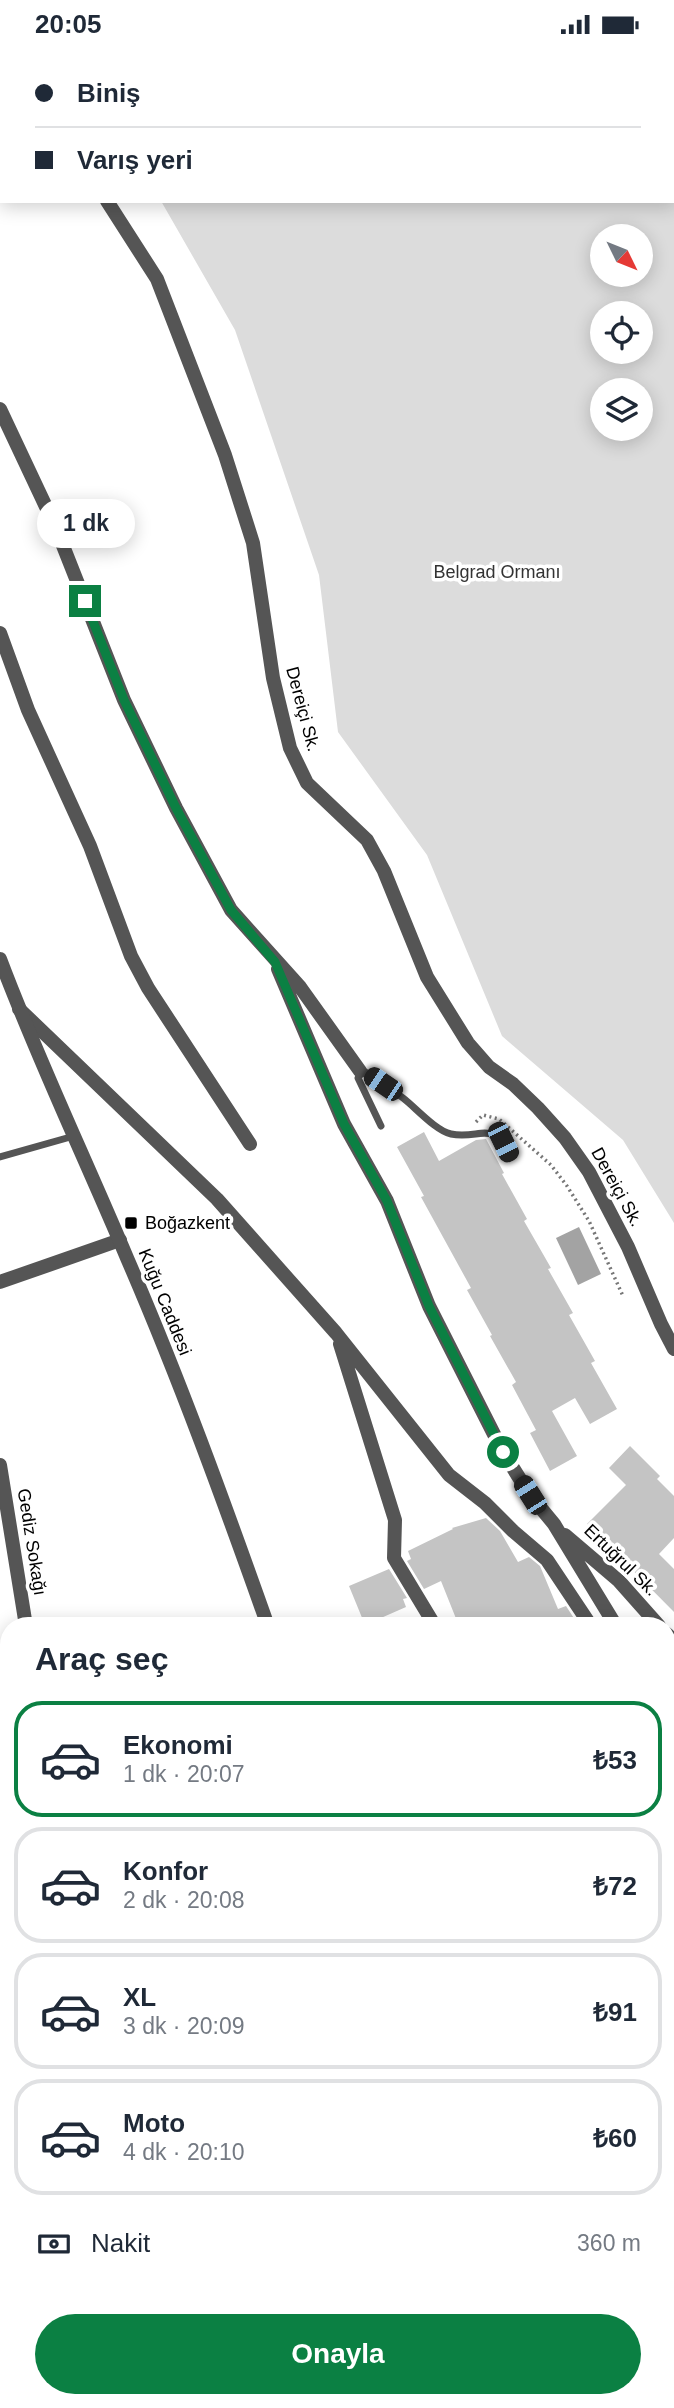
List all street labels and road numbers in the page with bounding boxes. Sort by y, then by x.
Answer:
street label: Dereiçi Sk. [282,664,324,754]
street label: Dereiçi Sk. [587,1144,647,1230]
street label: Kuğu Caddesi [135,1246,195,1358]
street label: Gediz Sokağı [14,1487,50,1597]
street label: Ertuğrul Sk. [580,1520,662,1600]

